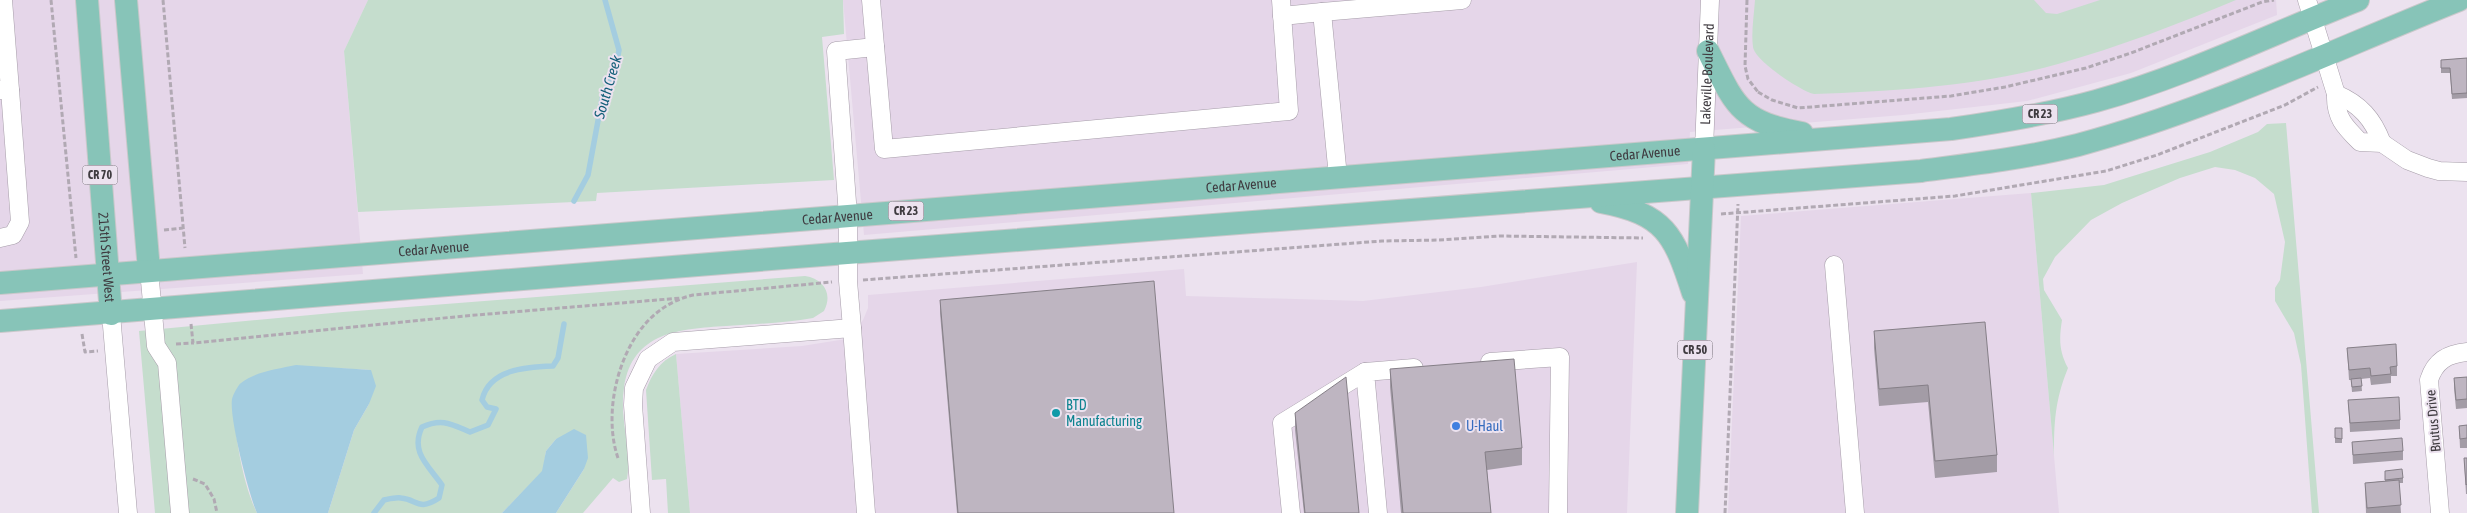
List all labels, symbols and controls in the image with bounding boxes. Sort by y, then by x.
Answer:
street label: Lakeville Boulevard [1697,23,1717,125]
water label: South Creek [590,53,625,121]
road number: CR 23 [2022,105,2058,124]
street label: Cedar Avenue [1609,142,1681,164]
road number: CR 70 [82,166,118,184]
street label: Cedar Avenue [1205,174,1277,196]
road number: CR 23 [888,202,924,220]
street label: Cedar Avenue [802,206,873,228]
street label: 215th Street West [95,212,118,303]
street label: Cedar Avenue [398,238,469,260]
road number: CR 50 [1678,340,1712,360]
street label: Brutus Drive [2422,389,2444,453]
place label: BTD Manufacturing [1066,397,1142,429]
marker: BTD Manufacturing [1050,407,1062,419]
place label: U-Haul [1466,418,1503,434]
marker: U-Haul [1450,420,1462,432]

